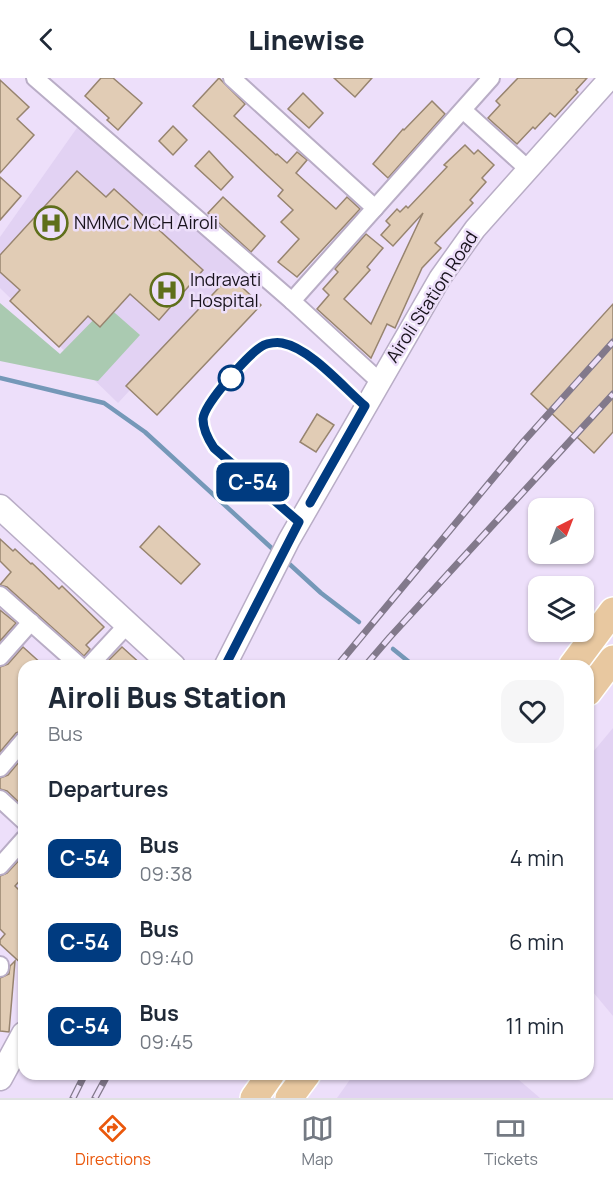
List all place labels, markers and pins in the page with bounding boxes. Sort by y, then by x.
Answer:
hospital icon: NMMC MCH Airoli [33,205,69,241]
place label: NMMC MCH Airoli [74,210,218,234]
place label: Indravati Hospital [190,267,261,312]
hospital icon: Indravati Hospital [149,272,185,308]
unlabelled marker [218,365,244,391]

